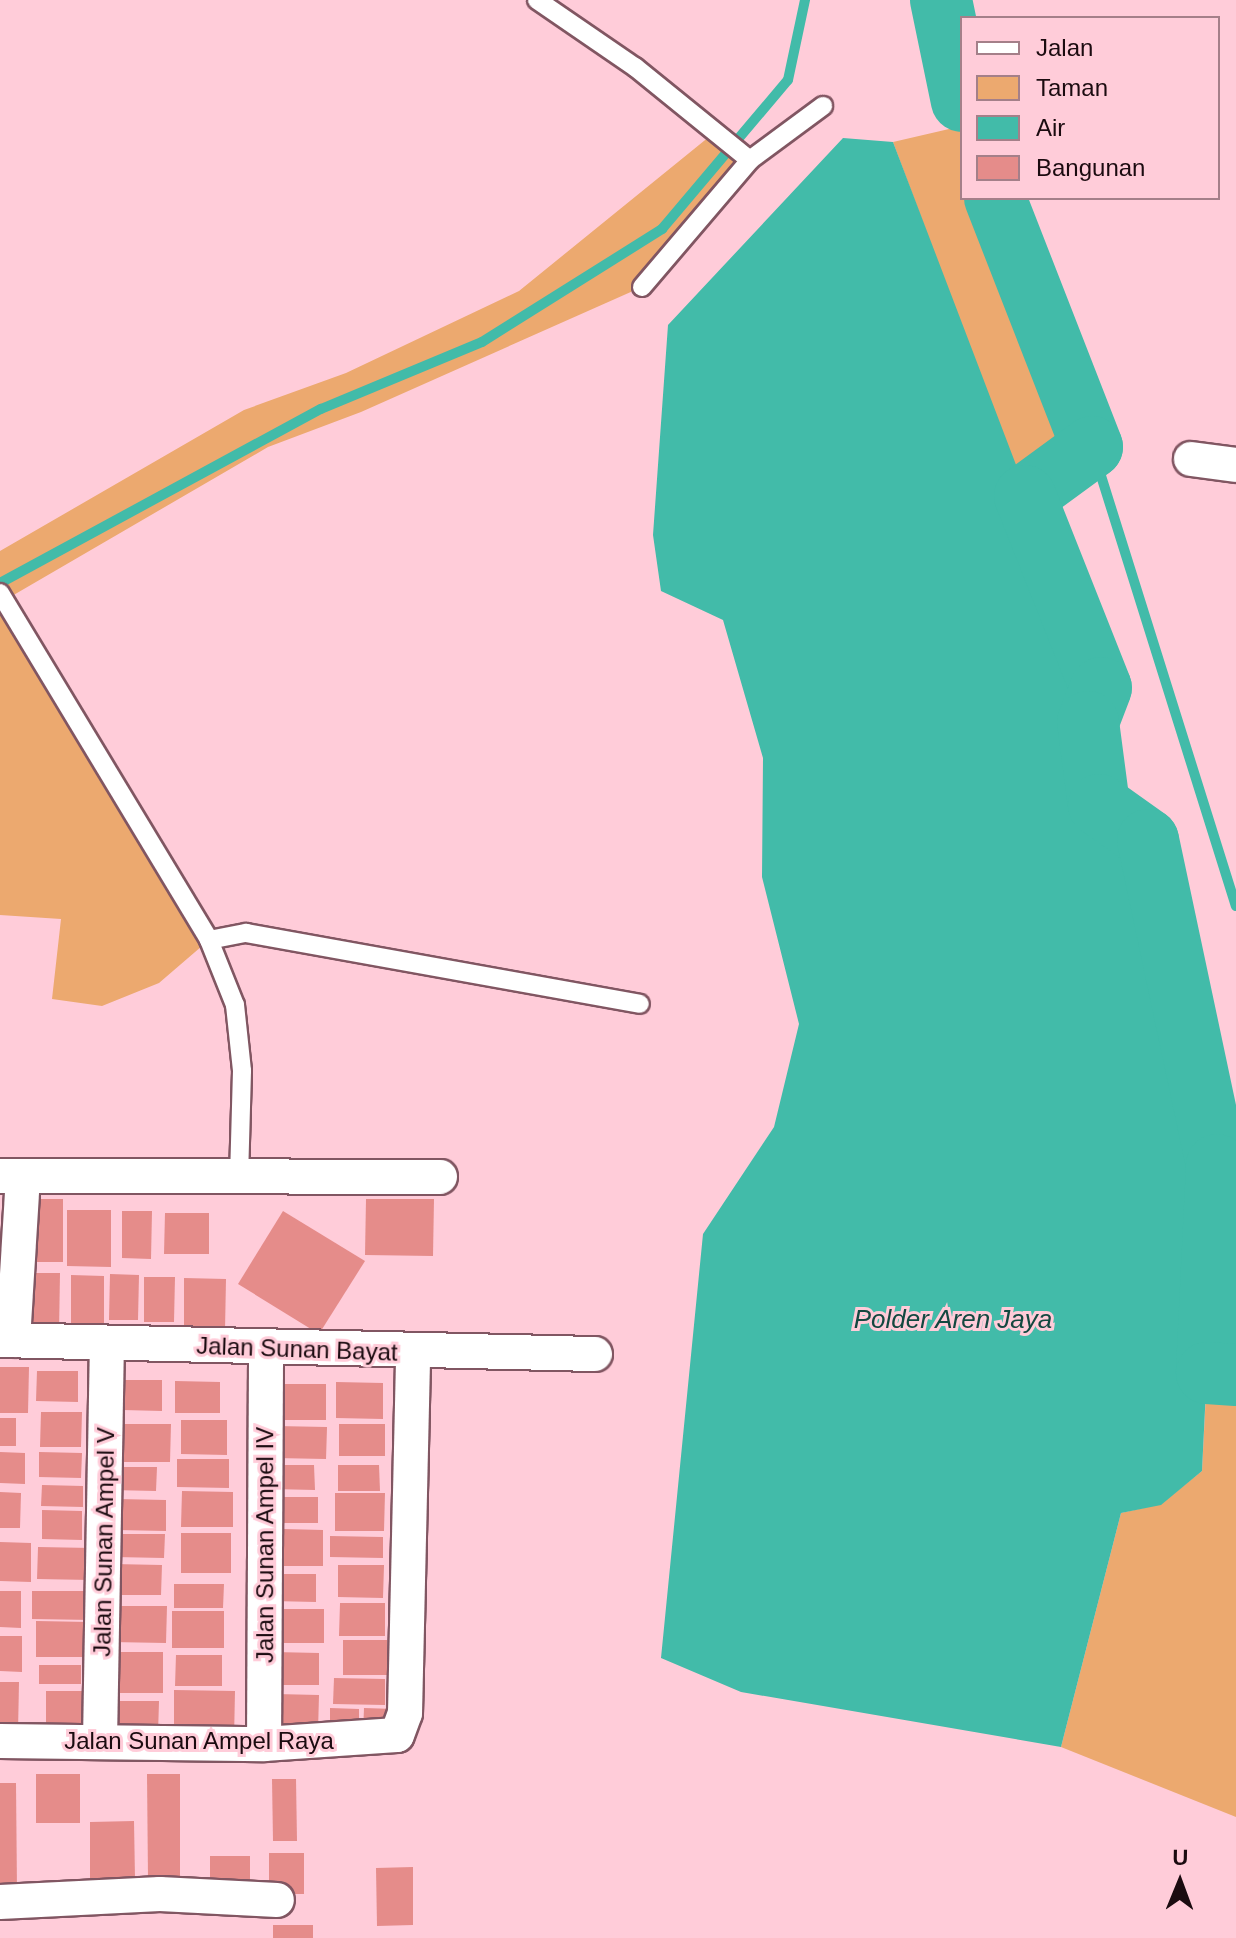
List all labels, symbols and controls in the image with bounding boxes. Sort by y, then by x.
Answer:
legend [960,16,1220,200]
text: Jalan [1036,34,1093,61]
text: Taman [1036,74,1108,101]
text: Air [1036,114,1065,141]
text: Bangunan [1036,154,1145,181]
water label: Polder Aren Jaya [853,1304,1053,1336]
street label: Jalan Sunan Bayat [196,1331,398,1367]
street label: Jalan Sunan Ampel V [88,1426,120,1658]
street label: Jalan Sunan Ampel IV [251,1426,279,1664]
street label: Jalan Sunan Ampel Raya [64,1727,334,1755]
north arrow [1140,1842,1220,1922]
text: U [1172,1845,1189,1870]

